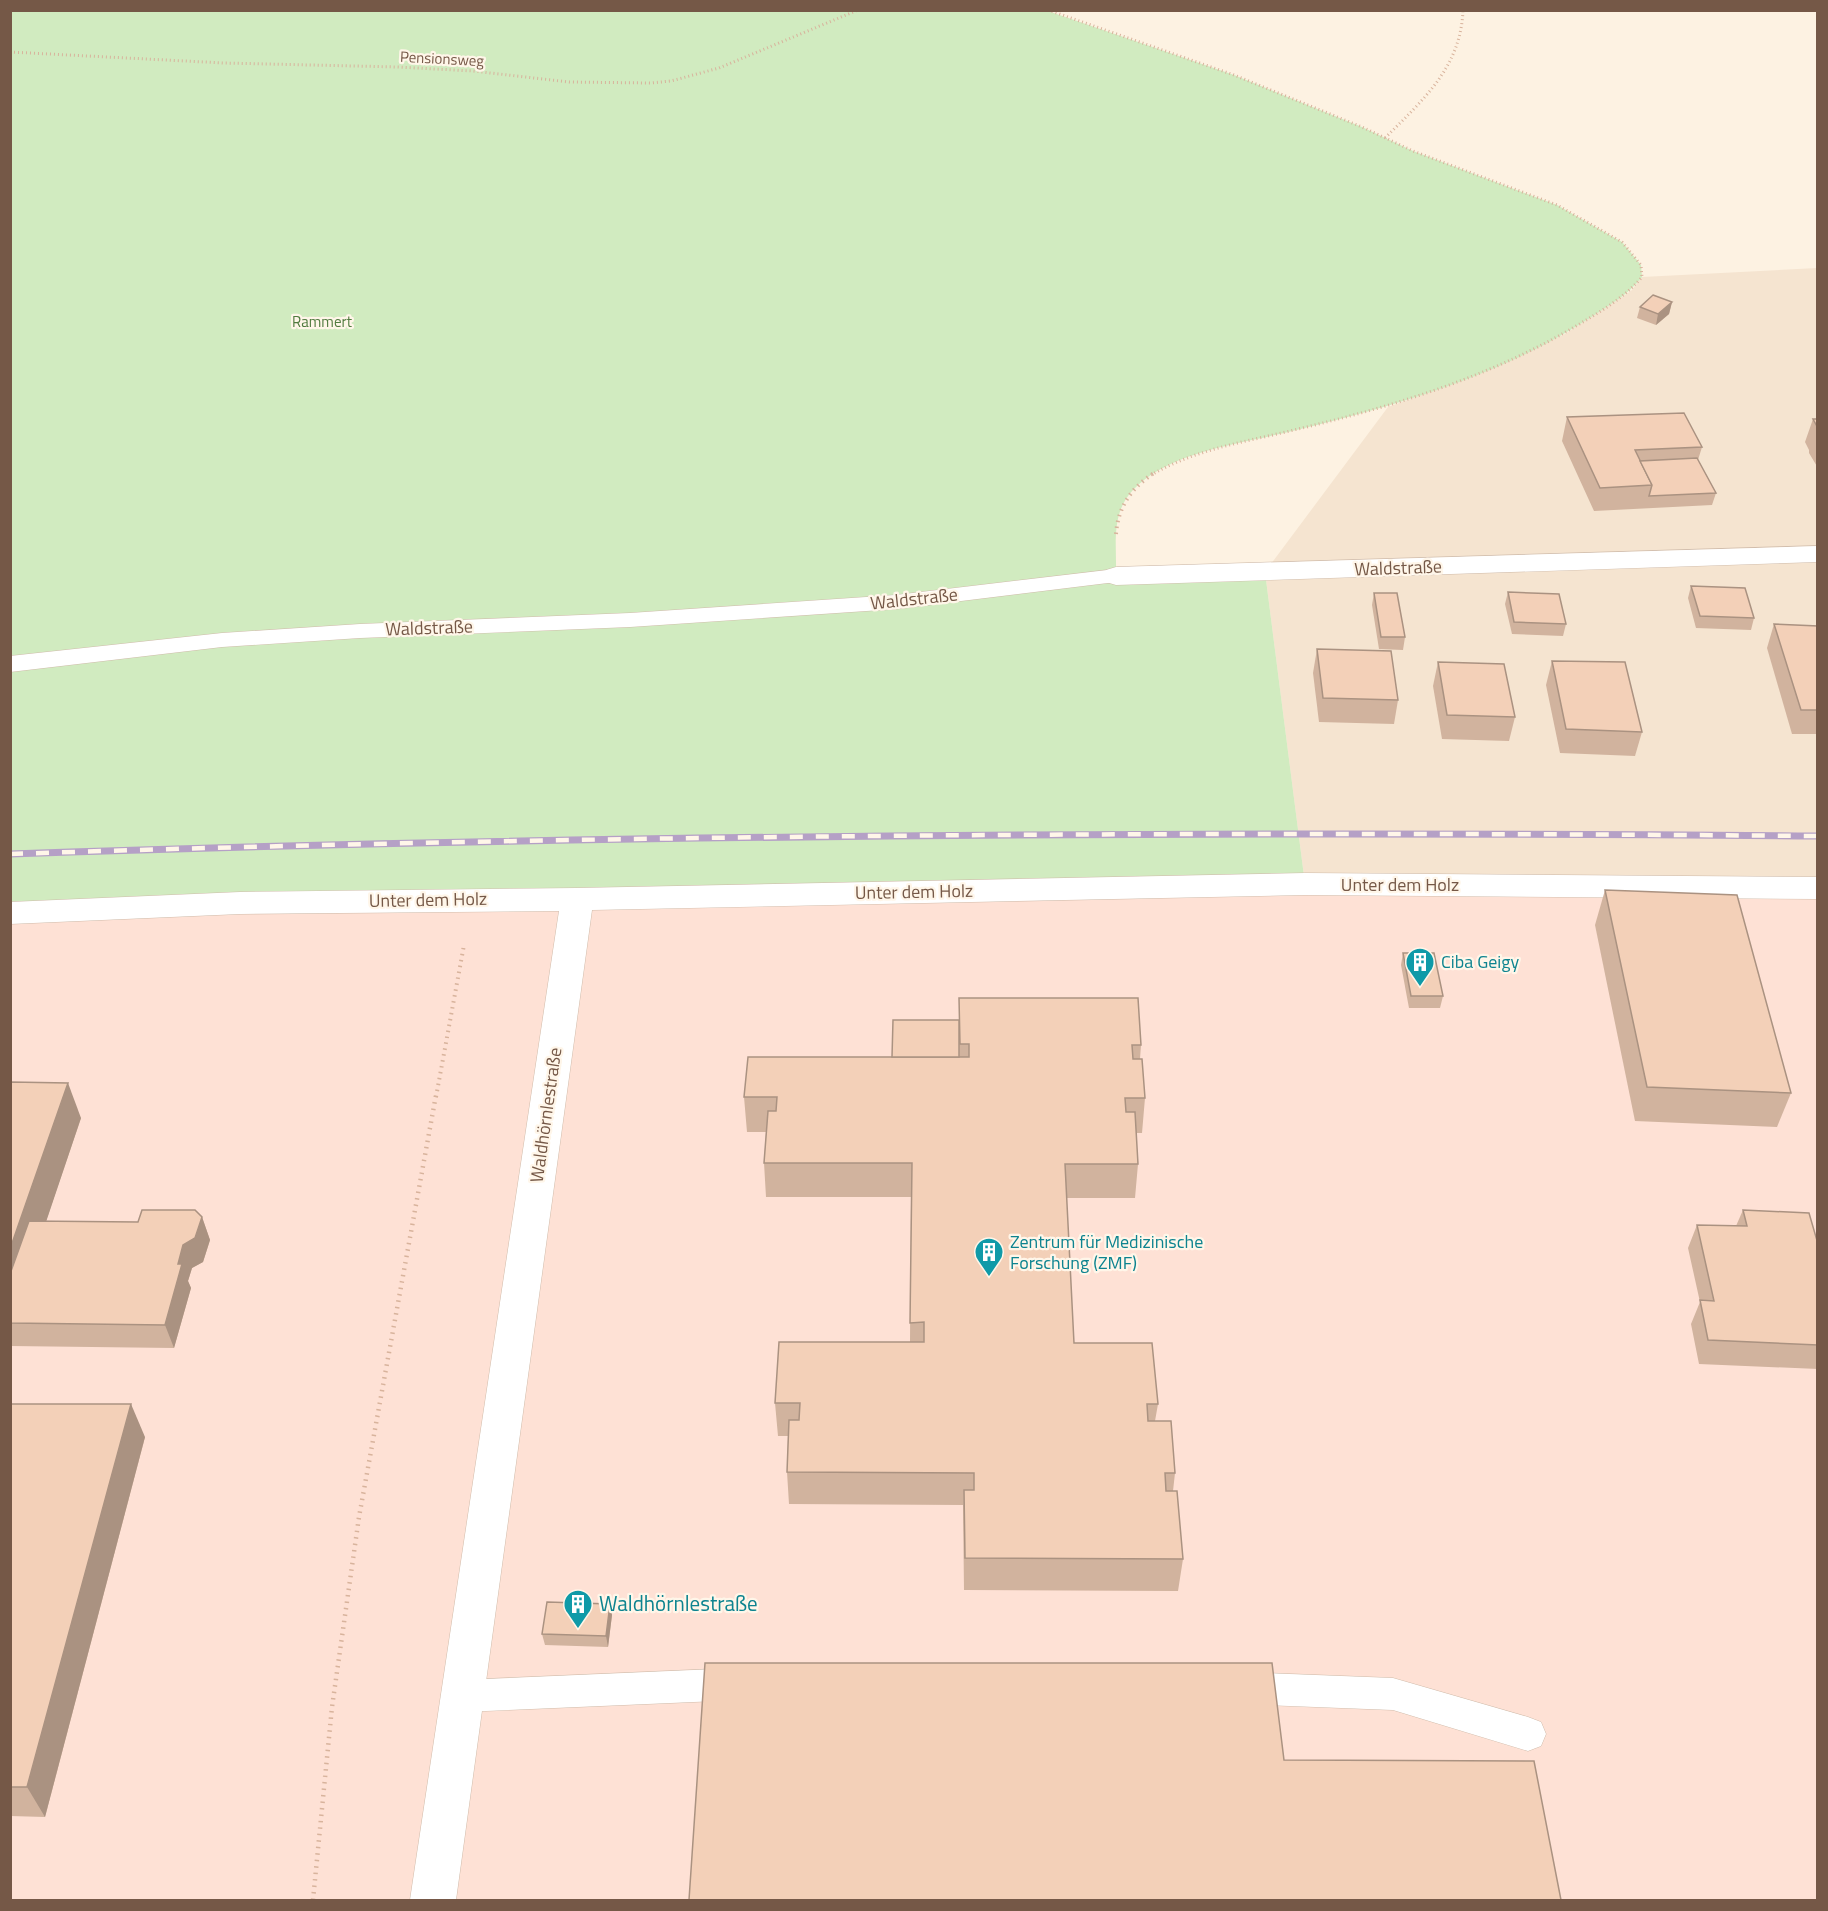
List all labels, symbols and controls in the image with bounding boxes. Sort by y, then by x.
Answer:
street label: Pensionsweg [399,45,485,72]
park label: Rammert [292,310,353,333]
street label: Waldstraße [1354,552,1442,583]
street label: Waldstraße [869,580,959,617]
street label: Waldstraße [385,612,473,643]
street label: Unter dem Holz [1341,871,1459,898]
street label: Unter dem Holz [855,877,973,906]
street label: Unter dem Holz [369,885,487,914]
building icon: Ciba Geigy [1404,946,1436,988]
place label: Ciba Geigy [1441,948,1520,975]
street label: Waldhörnlestraße [523,1046,568,1184]
place label: Zentrum für Medizinische Forschung (ZMF) [1010,1228,1203,1276]
building icon: Zentrum für Medizinische Forschung (ZMF) [973,1236,1005,1278]
place label: Waldhörnlestraße [599,1587,758,1619]
building icon: Waldhörnlestraße [562,1588,594,1630]

